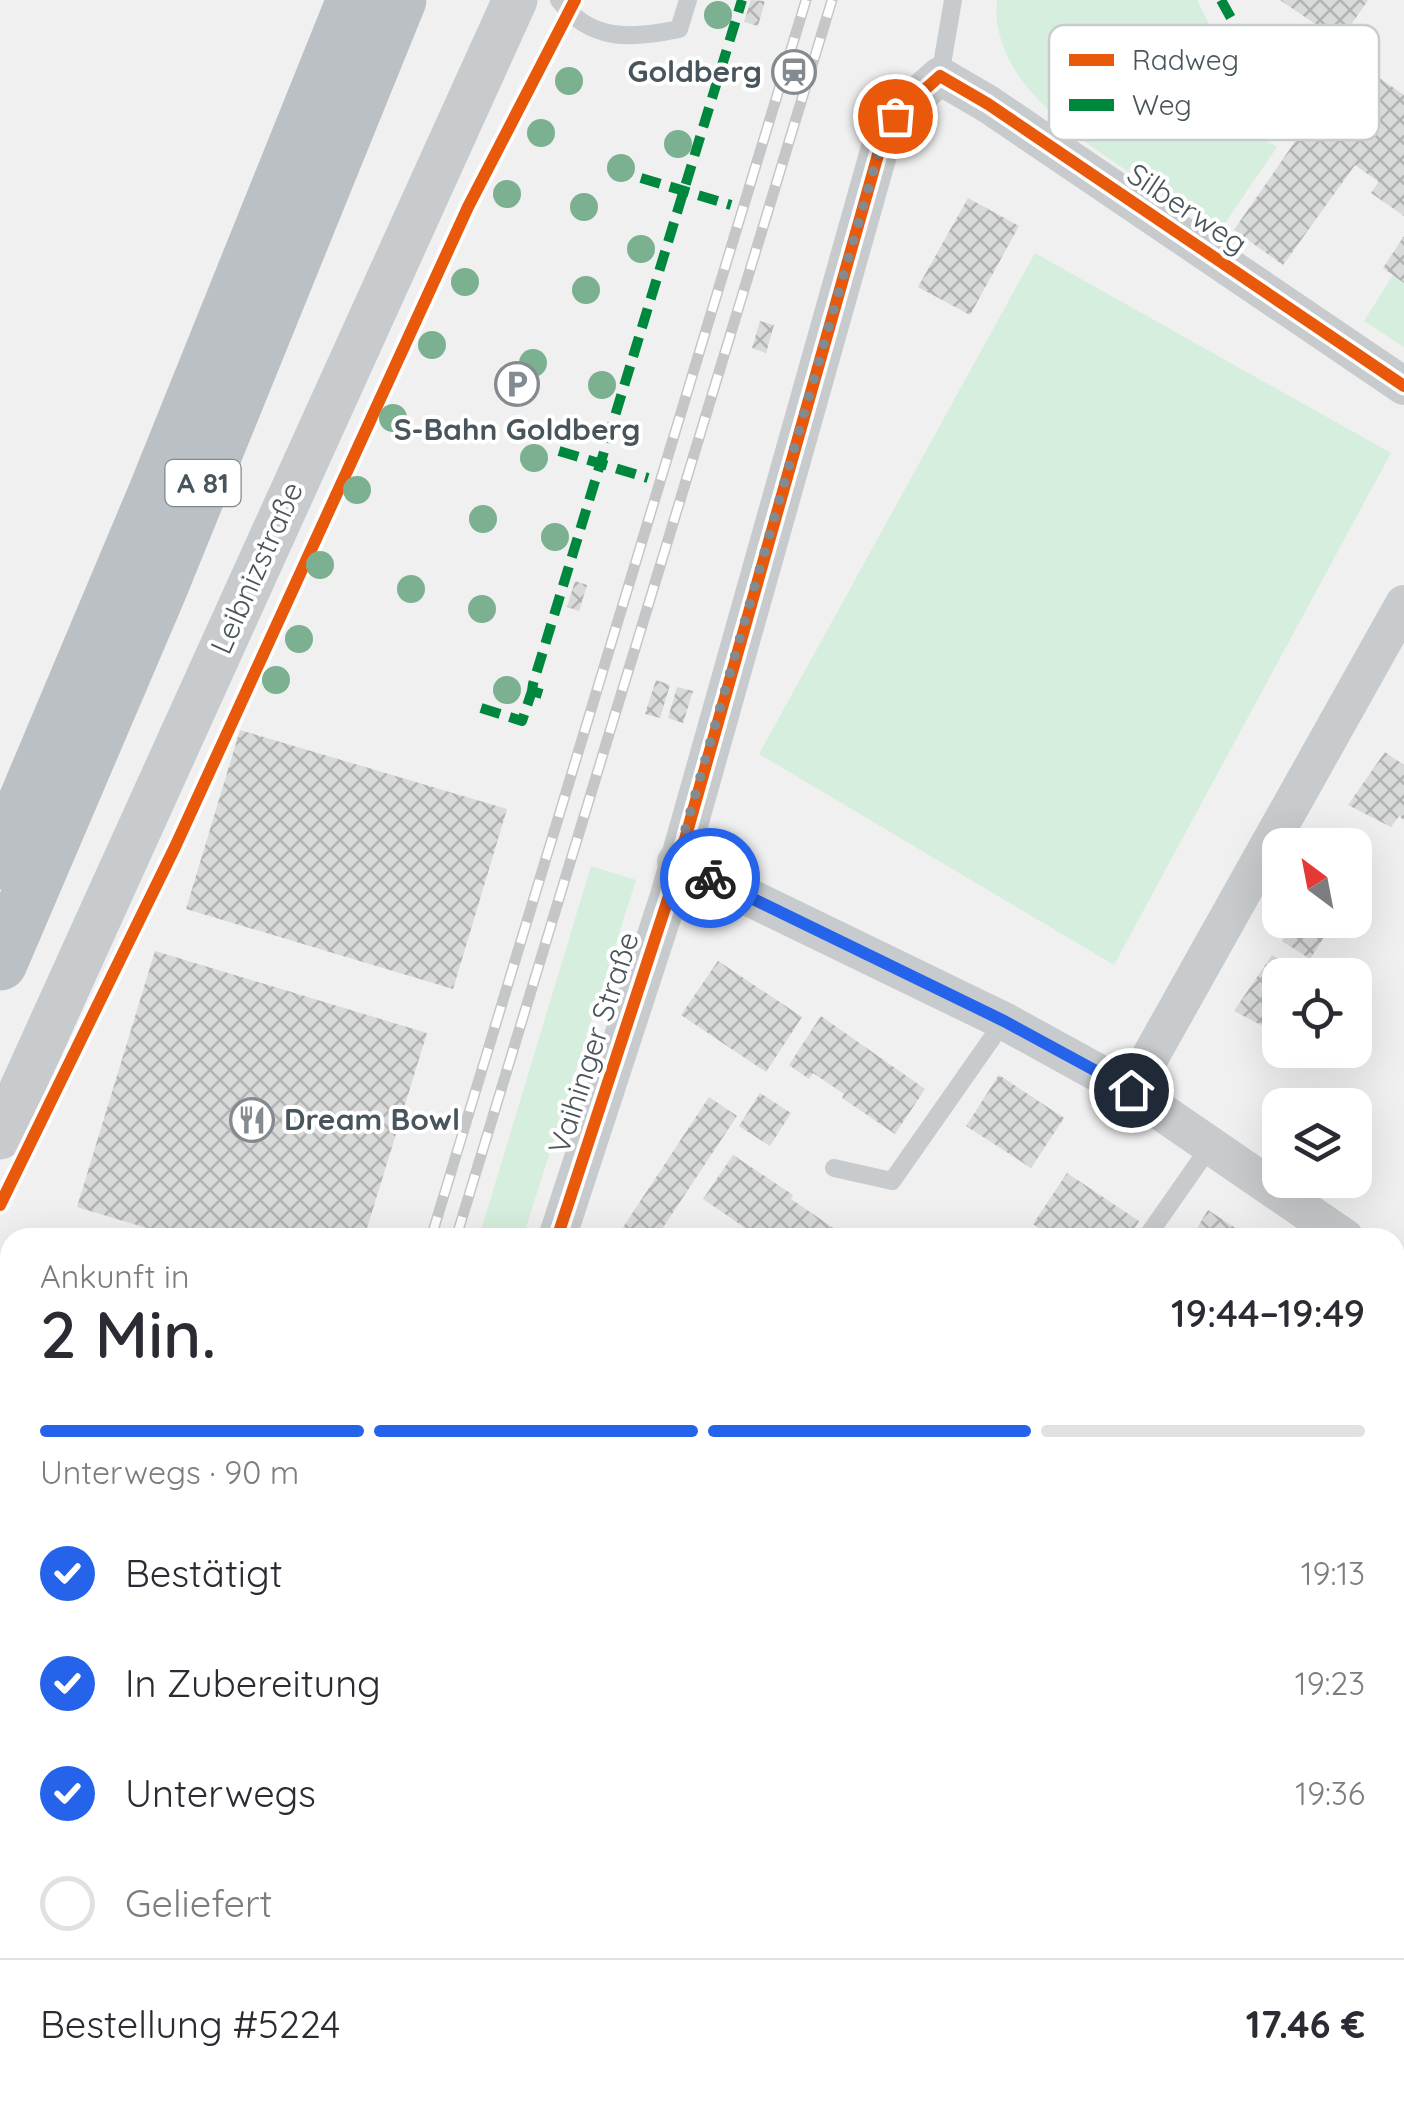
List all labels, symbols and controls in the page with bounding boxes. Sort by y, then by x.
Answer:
legend [1049,25,1379,140]
text: Radweg [1132,42,1239,77]
station icon: Goldberg [771,49,817,95]
place label: Goldberg [628,52,762,90]
pin [853,74,938,159]
text: Weg [1132,87,1192,122]
icon: bag [868,89,923,144]
street label: Silberweg [1120,154,1255,262]
parking icon: S-Bahn Goldberg [494,361,540,407]
place label: S-Bahn Goldberg [394,410,640,448]
road number: A 81 [166,460,240,506]
street label: Leibnizstraße [201,476,311,660]
courier [660,828,760,928]
north arrow [1262,828,1372,938]
map controls [1262,828,1372,1198]
icon: bike [683,851,738,906]
street label: Vaihinger Straße [539,927,647,1159]
button: locate [1262,958,1372,1068]
pin [1089,1048,1174,1133]
icon: home [1104,1063,1159,1118]
button: layers [1262,1088,1372,1198]
restaurant icon: Dream Bowl [229,1097,275,1143]
place label: Dream Bowl [284,1100,460,1138]
text: Ankunft in [40,1256,189,1296]
text: 19:44–19:49 [1171,1289,1365,1337]
text: 2 Min. [40,1293,216,1374]
text: Unterwegs · 90 m [40,1452,299,1492]
icon: check [40,1546,95,1601]
text: Bestätigt [125,1549,283,1597]
text: 19:13 [1301,1553,1365,1593]
icon: check [40,1656,95,1711]
text: In Zubereitung [125,1659,381,1707]
text: 19:23 [1295,1663,1365,1703]
icon: check [40,1766,95,1821]
text: Unterwegs [125,1769,316,1817]
text: 19:36 [1295,1773,1365,1813]
text: Geliefert [125,1879,272,1927]
text: Bestellung #5224 [40,2000,340,2048]
text: 17.46 € [1246,2000,1365,2048]

